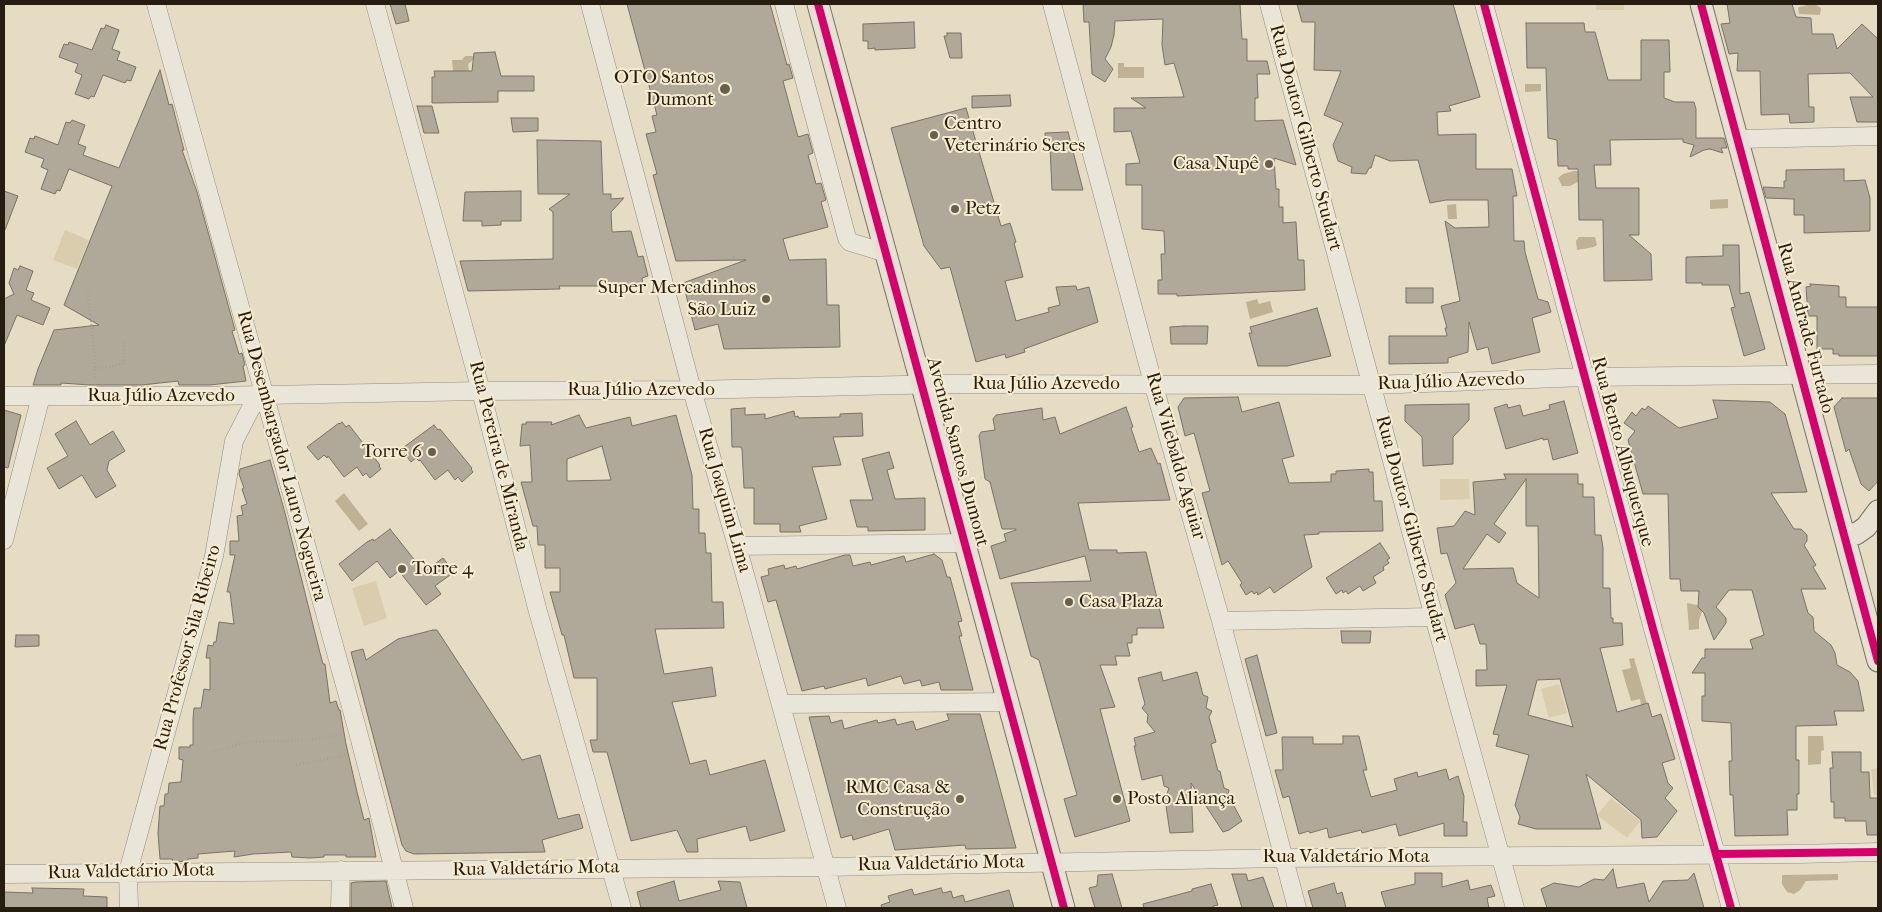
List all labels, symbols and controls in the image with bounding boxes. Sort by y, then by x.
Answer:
street label: Rua Doutor Gilberto Studart [1264,22,1346,254]
place label: OTO Santos Dumont [614,67,714,111]
marker: OTO Santos Dumont [718,82,732,96]
place label: Centro Veterinário Seres [944,113,1085,157]
marker: Centro Veterinário Seres [928,129,940,141]
place label: Casa Nupê [1173,153,1259,175]
marker: Casa Nupê [1263,158,1275,170]
place label: Petz [965,198,1001,220]
marker: Petz [949,203,961,215]
street label: Rua Andrade Furtado [1771,240,1839,416]
place label: Super Mercadinhos São Luiz [598,277,756,321]
marker: Super Mercadinhos São Luiz [760,293,772,305]
street label: Rua Desembargador Lauro Nogueira [231,308,331,604]
street label: Rua Bento Albuquerque [1586,354,1658,550]
street label: Avenida Santos Dumont [921,355,993,549]
street label: Rua Pereira de Miranda [463,359,533,553]
street label: Rua Júlio Azevedo [1377,368,1525,396]
street label: Rua Vilebaldo Aguiar [1140,369,1210,543]
street label: Rua Júlio Azevedo [972,373,1120,395]
street label: Rua Júlio Azevedo [567,379,715,401]
street label: Rua Júlio Azevedo [87,385,235,407]
street label: Rua Doutor Gilberto Studart [1370,413,1452,645]
street label: Rua Joaquim Lima [692,425,756,575]
place label: Torre 6 [362,441,422,463]
marker: Torre 6 [426,446,438,458]
street label: Rua Professor Sila Ribeiro [150,542,226,754]
place label: Torre 4 [412,558,473,580]
marker: Torre 4 [396,563,408,575]
place label: Casa Plaza [1079,591,1163,613]
marker: Casa Plaza [1063,596,1075,608]
place label: RMC Casa & Construção [845,777,950,821]
place label: Posto Aliança [1127,788,1235,810]
marker: RMC Casa & Construção [954,793,966,805]
marker: Posto Aliança [1111,793,1123,805]
street label: Rua Valdetário Mota [1262,846,1430,868]
street label: Rua Valdetário Mota [857,851,1025,877]
street label: Rua Valdetário Mota [452,856,620,882]
street label: Rua Valdetário Mota [47,859,215,885]

